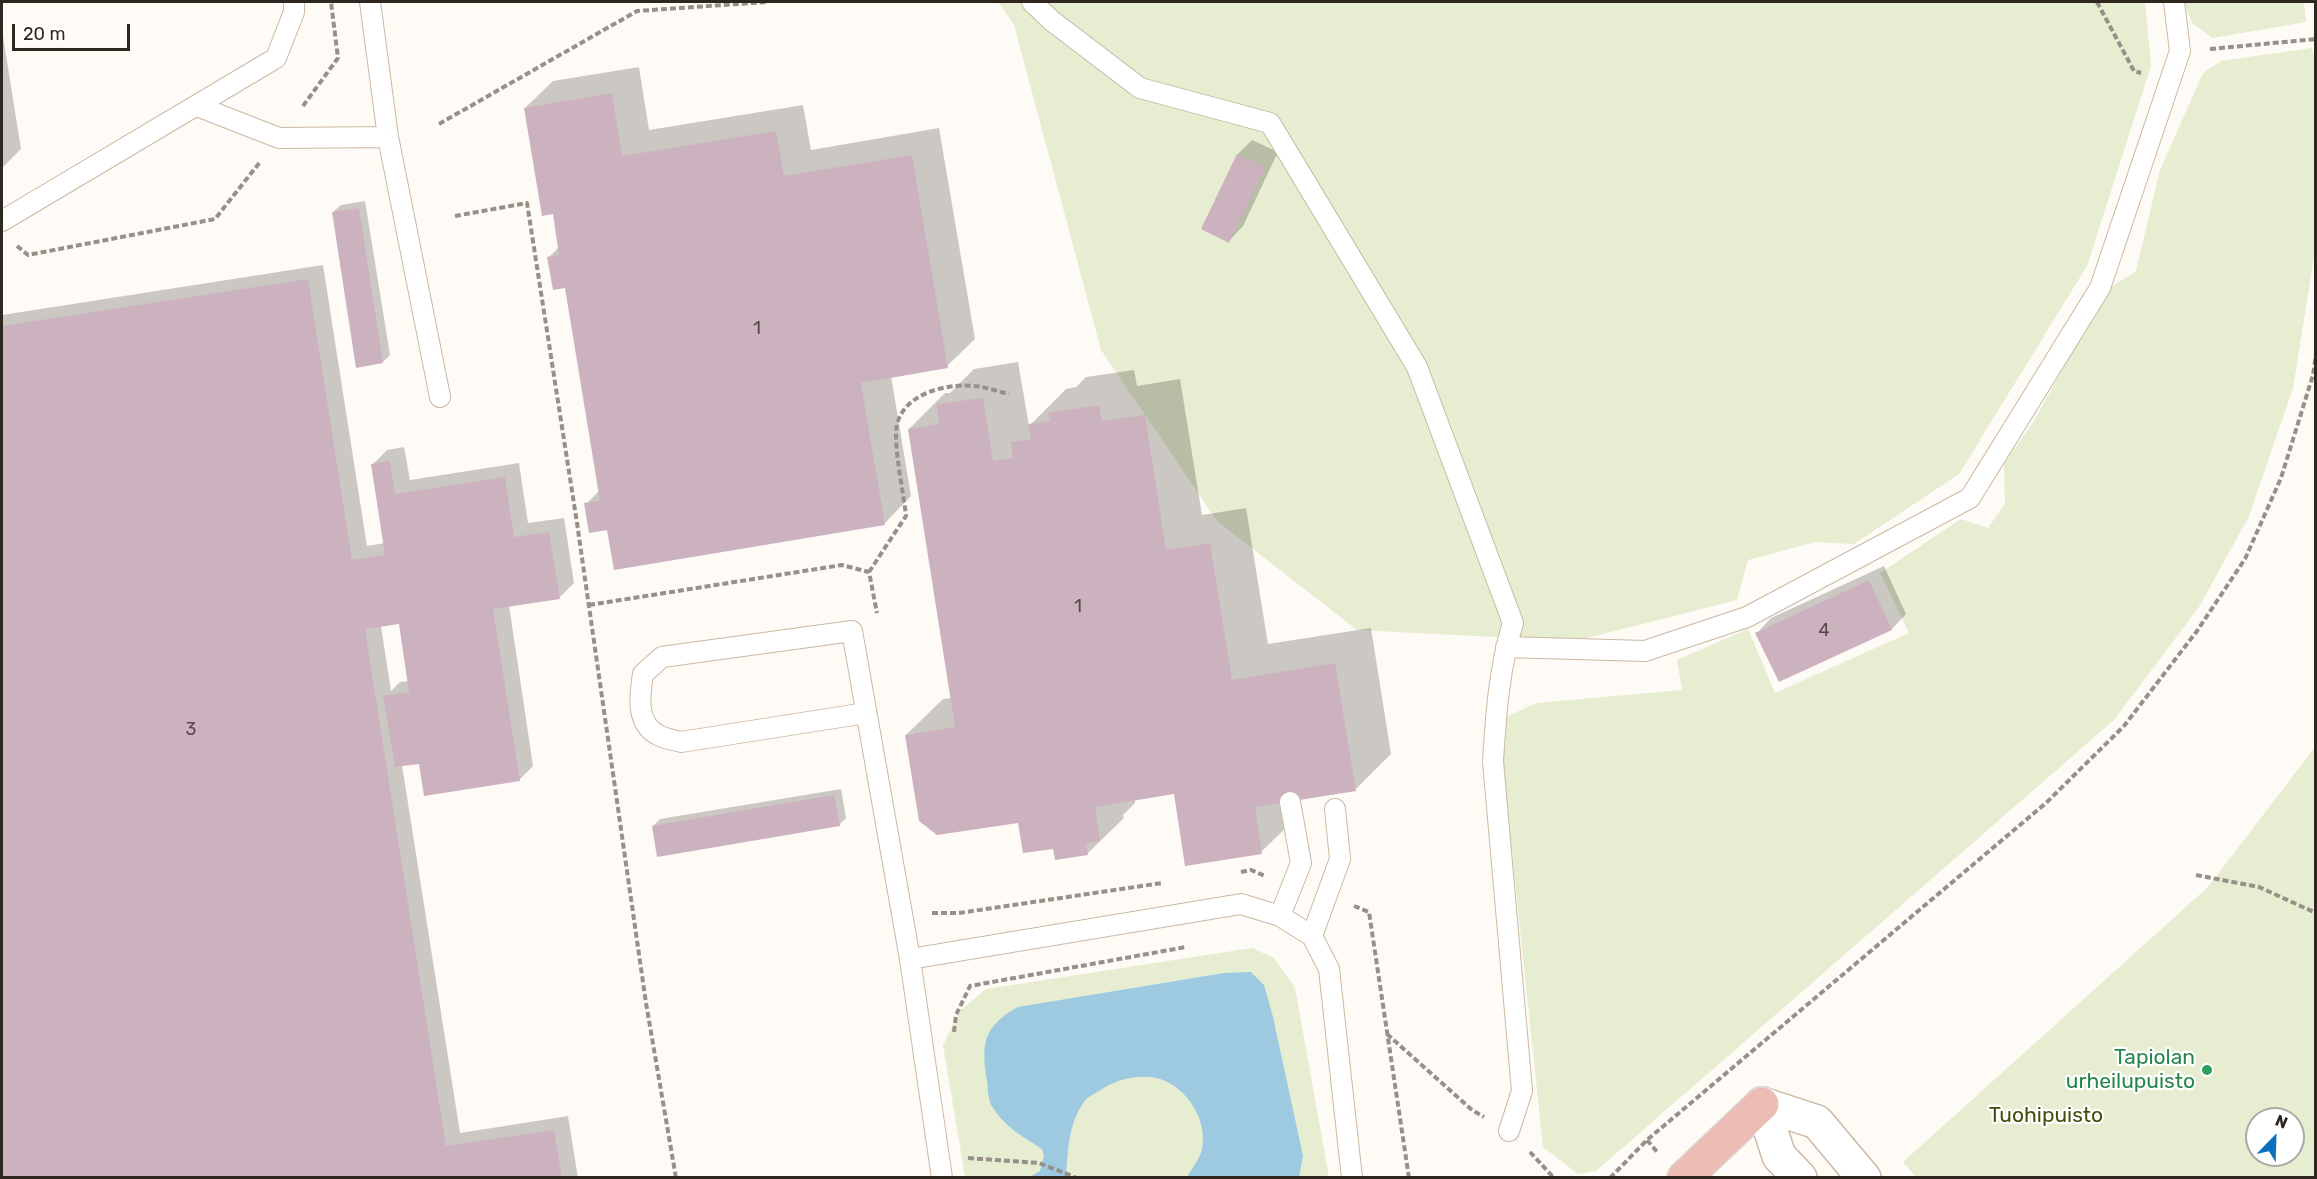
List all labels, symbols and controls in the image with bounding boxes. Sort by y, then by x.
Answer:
scale bar [15,12,134,50]
text: 20 m [23,23,65,45]
house number: 1 [753,318,761,340]
house number: 1 [1074,596,1082,618]
house number: 4 [1818,620,1830,642]
house number: 3 [186,719,196,741]
place label: Tapiolan urheilupuisto [2066,1045,2195,1095]
marker: Tapiolan urheilupuisto [2200,1063,2214,1077]
park label: Tuohipuisto [1989,1103,2103,1129]
north arrow [2245,1107,2305,1167]
text: N [2272,1111,2290,1133]

